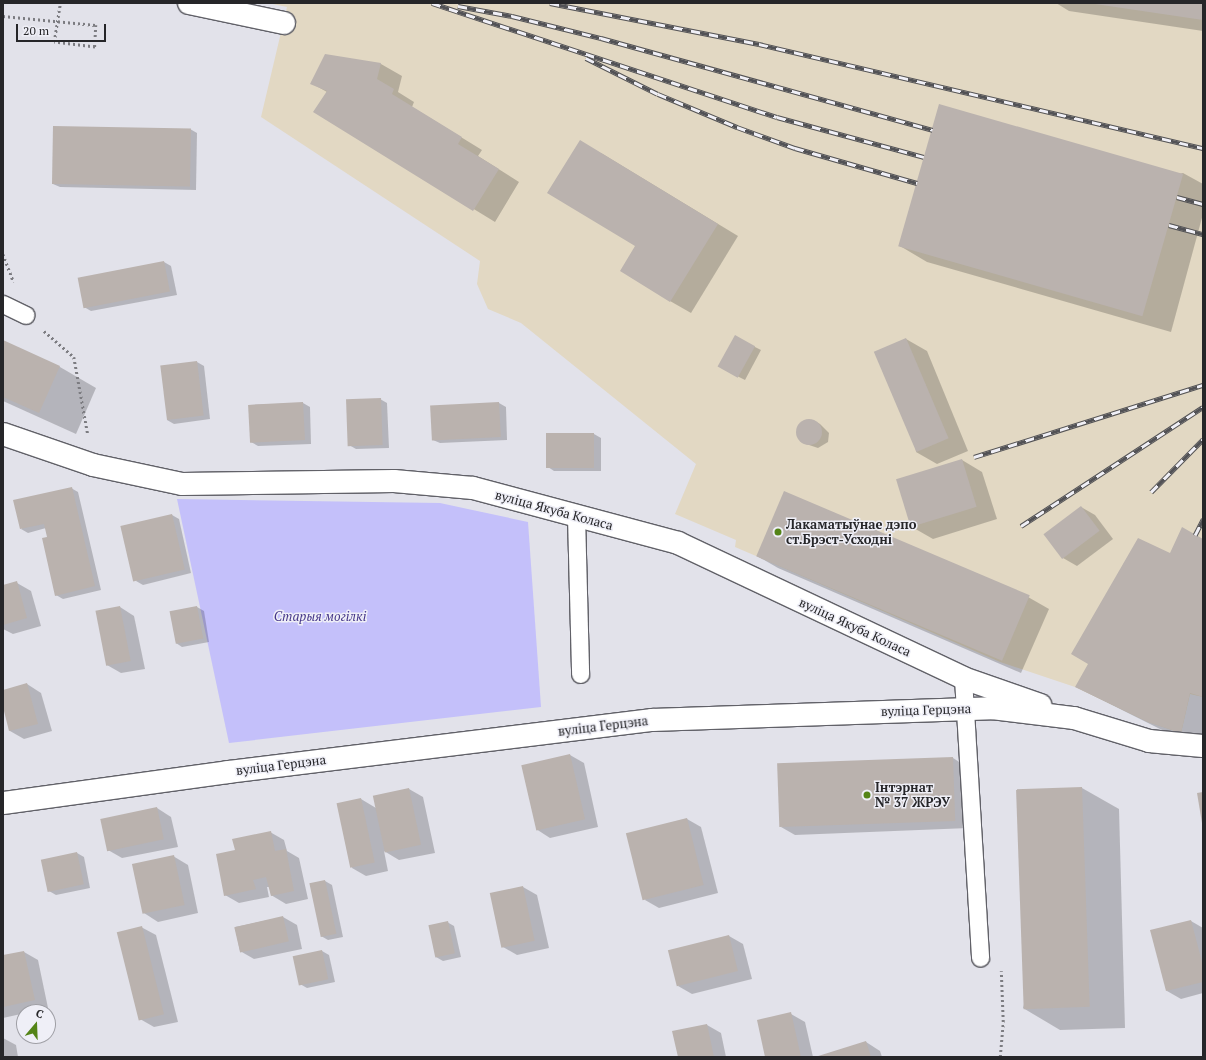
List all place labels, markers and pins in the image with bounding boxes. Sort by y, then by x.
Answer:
place label: Лакаматыўнае дэпо ст.Брэст-Усходні [786,517,917,548]
marker: Лакаматыўнае дэпо ст.Брэст-Усходні [773,527,783,537]
place label: Інтэрнат № 37 ЖРЭУ [875,780,950,811]
marker: Інтэрнат № 37 ЖРЭУ [862,790,872,800]

